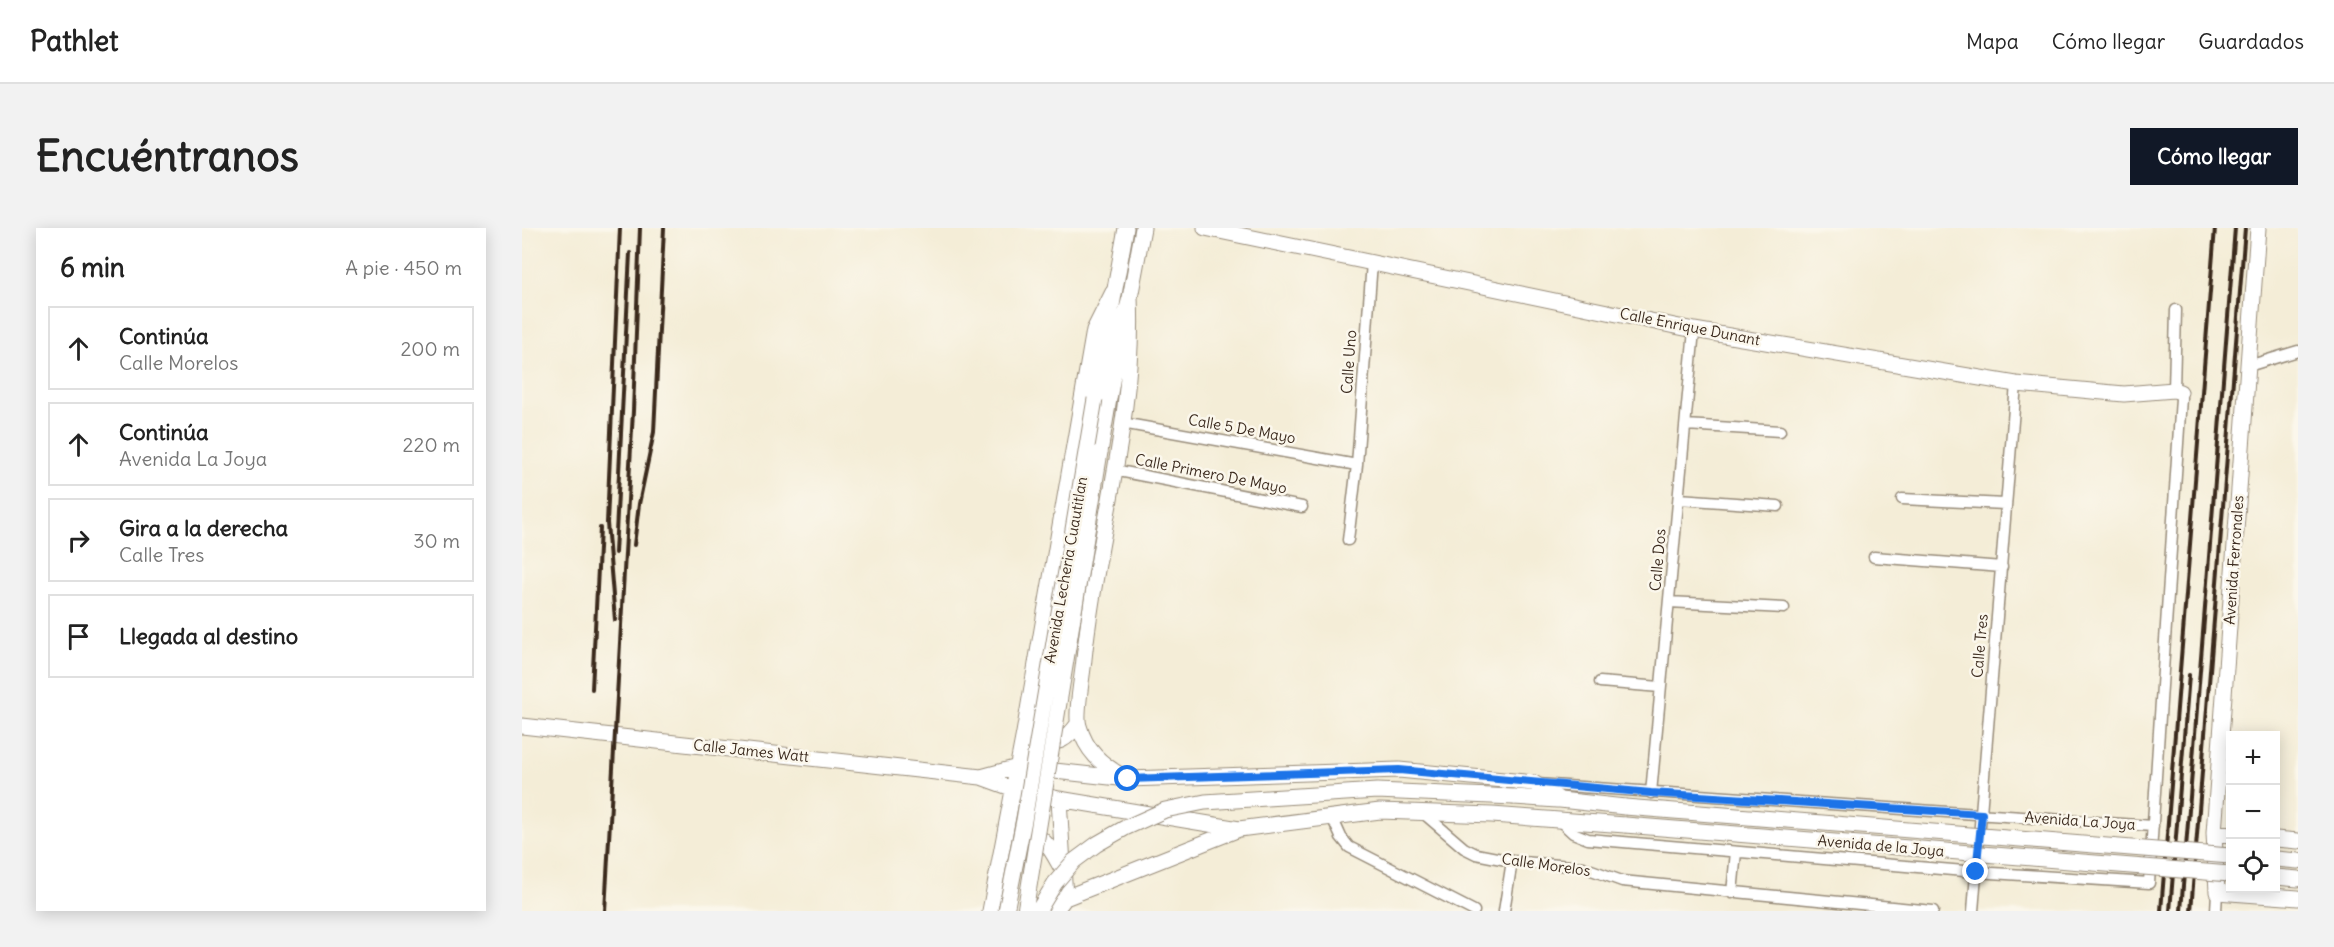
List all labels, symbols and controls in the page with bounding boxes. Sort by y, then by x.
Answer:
text: Pathlet [30,23,119,59]
text: Mapa [1966,28,2019,55]
text: Cómo llegar [2052,28,2165,55]
text: Guardados [2198,28,2304,55]
button: Cómo llegar [2130,128,2298,185]
text: Encuéntranos [36,130,299,182]
text: 6 min [60,251,125,284]
text: A pie · 450 m [345,255,462,280]
street label: Calle Enrique Dunant [1618,304,1762,349]
text: Continúa [119,322,208,350]
street label: Calle Uno [1337,329,1360,395]
icon: ahead [62,332,95,365]
text: 200 m [400,336,460,361]
text: Calle Morelos [119,350,238,375]
street label: Calle 5 De Mayo [1187,410,1297,447]
text: Continúa [119,418,208,446]
icon: ahead [62,428,95,461]
text: 220 m [403,432,460,457]
text: Avenida La Joya [119,446,267,471]
street label: Calle Primero De Mayo [1134,449,1289,498]
street label: Avenida Lecheria Cuautitlan [1040,475,1091,665]
street label: Avenida Ferronales [2219,494,2248,625]
text: Gira a la derecha [119,514,288,542]
icon: right [62,524,95,557]
text: 30 m [413,528,460,553]
street label: Calle Dos [1645,528,1670,592]
text: Calle Tres [119,542,204,567]
street label: Calle Tres [1967,613,1992,679]
icon: arrive [62,620,95,653]
text: Llegada al destino [119,622,298,650]
map controls [2226,731,2280,893]
button: + [2226,731,2280,785]
street label: Calle James Watt [692,735,810,766]
route start [1114,765,1140,791]
button: − [2226,785,2280,839]
street label: Avenida La Joya [2024,807,2137,834]
street label: Avenida de la Joya [1817,831,1946,861]
button: locate [2226,839,2280,893]
street label: Calle Morelos [1500,849,1592,880]
route end [1962,858,1988,884]

